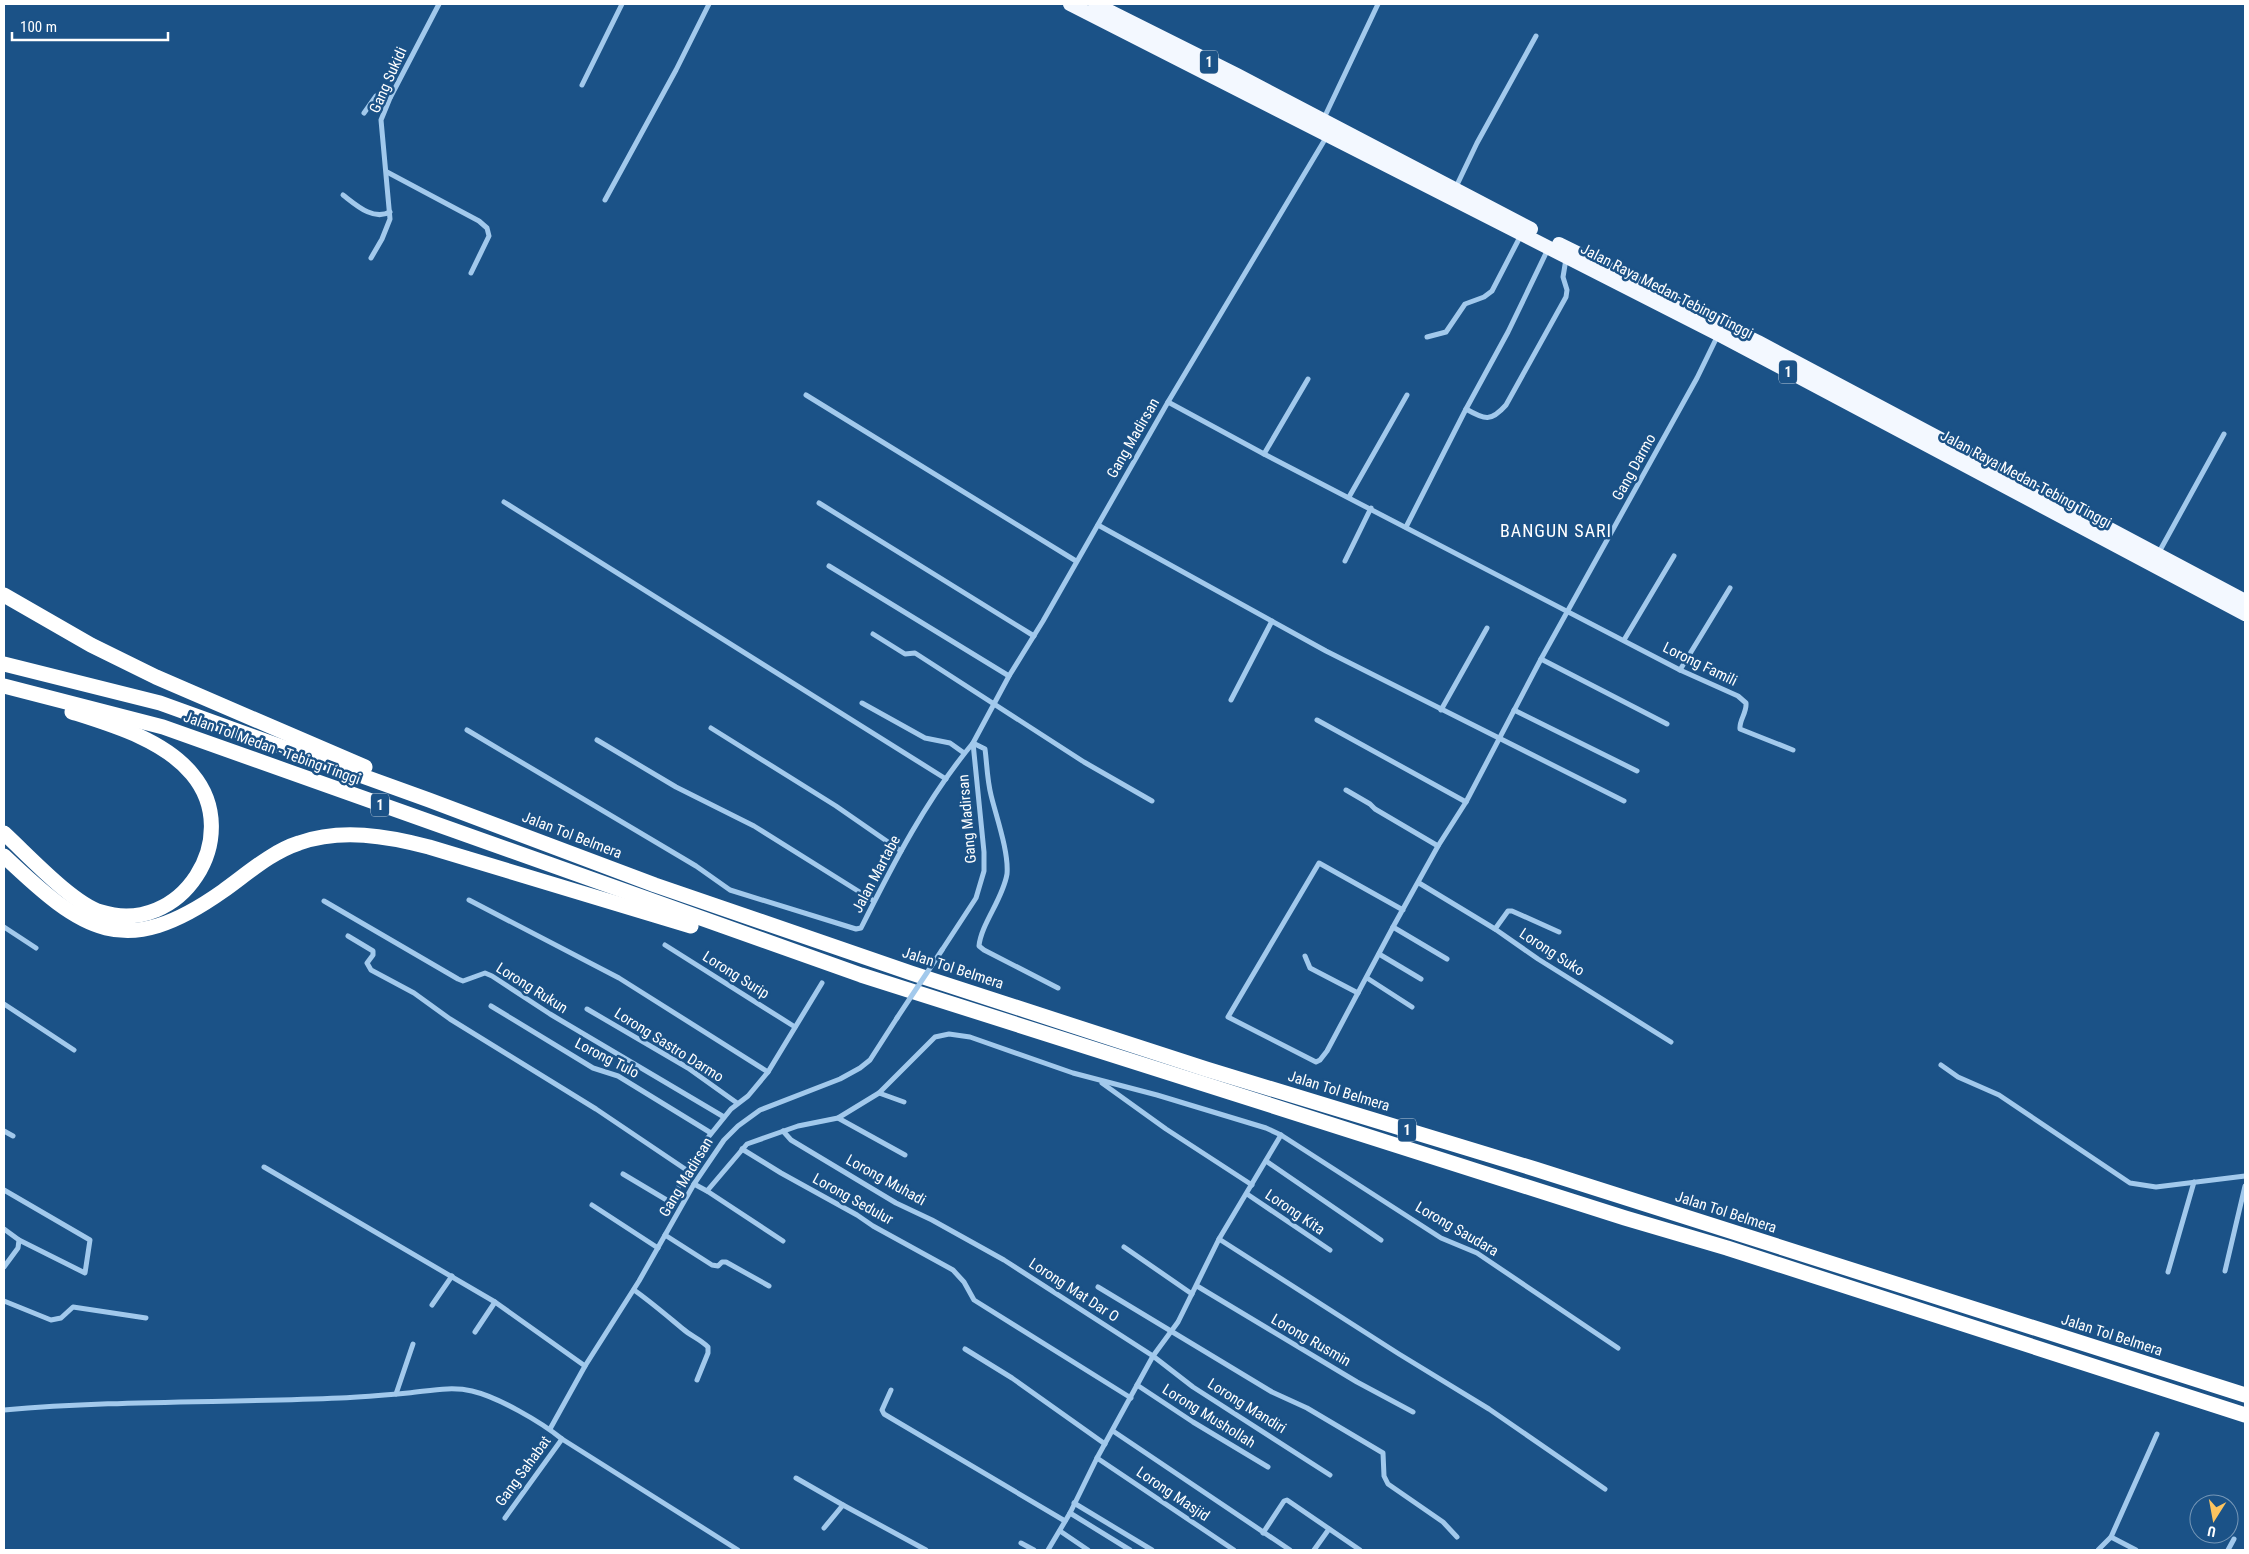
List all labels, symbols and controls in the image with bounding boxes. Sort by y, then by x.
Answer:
scale bar [12,10,169,42]
text: 100 m [20,18,57,36]
street label: Gang Sukidi [365,44,411,116]
road number: 1 [1200,51,1218,74]
street label: Jalan Raya Medan-Tebing Tinggi [1578,240,1756,342]
road number: 1 [1779,361,1797,384]
street label: Gang Madirsan [1103,395,1163,481]
street label: Jalan Raya Medan-Tebing Tinggi [1937,426,2115,532]
street label: Gang Darmo [1608,431,1660,503]
district label: BANGUN SARI [1500,520,1612,541]
street label: Lorong Famili [1660,638,1740,690]
street label: Jalan Tol Medan - Tebing Tinggi [181,708,363,788]
street label: Gang Madirsan [954,774,980,864]
road number: 1 [371,794,389,816]
street label: Jalan Tol Belmera [520,808,624,862]
street label: Jalan Martabe [848,832,904,916]
street label: Lorong Suko [1516,924,1588,980]
street label: Jalan Tol Belmera [900,943,1006,993]
street label: Lorong Surip [699,947,773,1003]
street label: Lorong Rukun [493,959,571,1017]
street label: Lorong Sastro Darmo [611,1004,727,1086]
street label: Lorong Tulo [572,1034,642,1082]
street label: Jalan Tol Belmera [1286,1067,1392,1115]
road number: 1 [1398,1118,1416,1142]
street label: Gang Madirsan [655,1134,717,1220]
street label: Lorong Muhadi [843,1151,929,1209]
street label: Lorong Sedulur [809,1169,897,1229]
street label: Lorong Kita [1262,1186,1328,1238]
street label: Jalan Tol Belmera [1673,1187,1779,1237]
street label: Lorong Saudara [1412,1198,1502,1260]
street label: Lorong Mat Dar O [1026,1254,1122,1326]
street label: Lorong Rusmin [1268,1310,1354,1370]
street label: Jalan Tol Belmera [2059,1310,2165,1360]
street label: Lorong Mandiri [1204,1375,1290,1437]
street label: Lorong Mushollah [1159,1380,1259,1452]
street label: Gang Sahabat [491,1432,555,1510]
street label: Lorong Masjid [1133,1463,1213,1525]
north arrow [2189,1494,2239,1544]
text: U [2206,1523,2217,1540]

